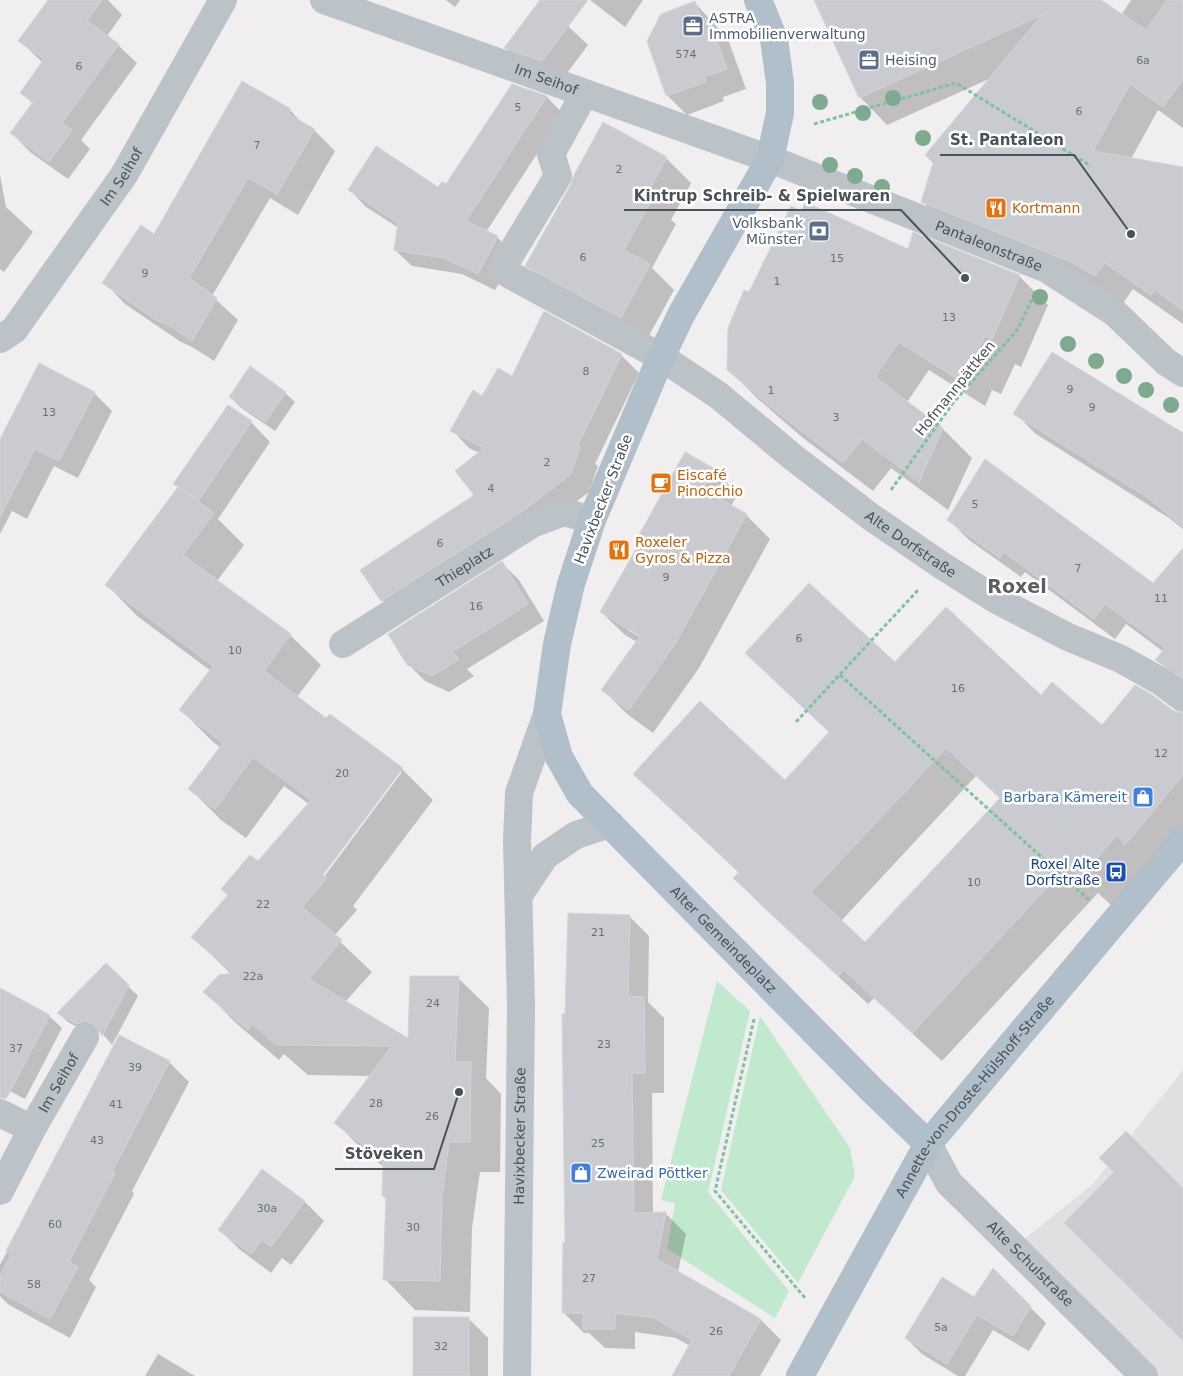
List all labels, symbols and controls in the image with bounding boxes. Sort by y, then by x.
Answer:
place label: ASTRA Immobilienverwaltung [709,10,866,42]
office icon: ASTRA Immobilienverwaltung [681,14,705,38]
house number: 574 [676,48,697,61]
office icon: Heising [857,48,881,72]
place label: Heising [885,52,937,68]
house number: 6a [1136,54,1150,67]
house number: 6 [76,60,83,73]
street label: Im Seihof [513,61,581,98]
house number: 5 [515,101,522,114]
house number: 6 [1076,105,1083,118]
callout: St. Pantaleon [940,125,1074,155]
text: St. Pantaleon [950,131,1064,149]
house number: 7 [254,139,261,152]
street label: Im Seihof [97,144,146,209]
house number: 2 [616,163,623,176]
callout: Kintrup Schreib- & Spielwaren [624,180,901,210]
text: Kintrup Schreib- & Spielwaren [634,187,890,205]
restaurant icon: Kortmann [984,196,1008,220]
place label: Kortmann [1012,200,1080,216]
place label: Volksbank Münster [732,215,804,247]
street label: Pantaleonstraße [933,217,1045,274]
bank icon: Volksbank Münster [807,219,831,243]
house number: 6 [580,251,587,264]
house number: 15 [830,252,844,265]
house number: 9 [142,267,149,280]
house number: 1 [774,275,781,288]
house number: 13 [942,311,956,324]
street label: Hofmannpättken [912,337,998,439]
house number: 8 [583,365,590,378]
house number: 9 [1067,383,1074,396]
house number: 1 [768,384,775,397]
house number: 9 [1089,401,1096,414]
house number: 13 [42,406,56,419]
house number: 3 [833,411,840,424]
street label: Havixbecker Straße [571,432,635,566]
house number: 2 [544,456,551,469]
place label: Eiscafé Pinocchio [677,467,743,499]
cafe icon: Eiscafé Pinocchio [649,471,673,495]
house number: 4 [488,482,495,495]
house number: 5 [972,498,979,511]
street label: Alte Dorfstraße [862,507,959,581]
place label: Roxeler Gyros & Pizza [635,534,731,566]
house number: 6 [437,537,444,550]
restaurant icon: Roxeler Gyros & Pizza [607,538,631,562]
street label: Thieplatz [432,543,496,591]
house number: 7 [1075,562,1082,575]
house number: 9 [663,571,670,584]
district label: Roxel [987,575,1047,597]
house number: 11 [1154,592,1168,605]
house number: 16 [469,600,483,613]
house number: 6 [796,632,803,645]
house number: 10 [228,644,242,657]
house number: 16 [951,682,965,695]
house number: 12 [1154,747,1168,760]
house number: 20 [335,767,349,780]
shop icon: Barbara Kämereit [1131,785,1155,809]
place label: Barbara Kämereit [1004,789,1128,805]
place label: Roxel Alte Dorfstraße [1025,856,1100,888]
bus stop icon: Roxel Alte Dorfstraße [1104,860,1128,884]
house number: 10 [967,876,981,889]
street label: Alter Gemeindeplatz [667,883,780,996]
house number: 22 [256,898,270,911]
house number: 21 [591,926,605,939]
house number: 22a [243,970,263,983]
street label: Annette-von-Droste-Hülshoff-Straße [892,992,1057,1200]
house number: 24 [426,997,440,1010]
house number: 23 [597,1038,611,1051]
house number: 37 [9,1042,23,1055]
street label: Im Seihof [35,1049,83,1115]
house number: 39 [128,1061,142,1074]
street label: Havixbecker Straße [511,1067,528,1205]
house number: 28 [369,1097,383,1110]
house number: 41 [109,1098,123,1111]
house number: 26 [425,1110,439,1123]
house number: 43 [90,1134,104,1147]
house number: 25 [591,1137,605,1150]
callout: Stöveken [335,1139,434,1169]
text: Stöveken [345,1145,423,1163]
shop icon: Zweirad Pöttker [569,1161,593,1185]
place label: Zweirad Pöttker [597,1165,708,1181]
house number: 30a [257,1202,277,1215]
house number: 60 [48,1218,62,1231]
street label: Alte Schulstraße [984,1218,1077,1310]
house number: 30 [406,1221,420,1234]
house number: 27 [582,1272,596,1285]
house number: 58 [27,1278,41,1291]
house number: 5a [934,1321,948,1334]
house number: 26 [709,1325,723,1338]
house number: 32 [434,1340,448,1353]

